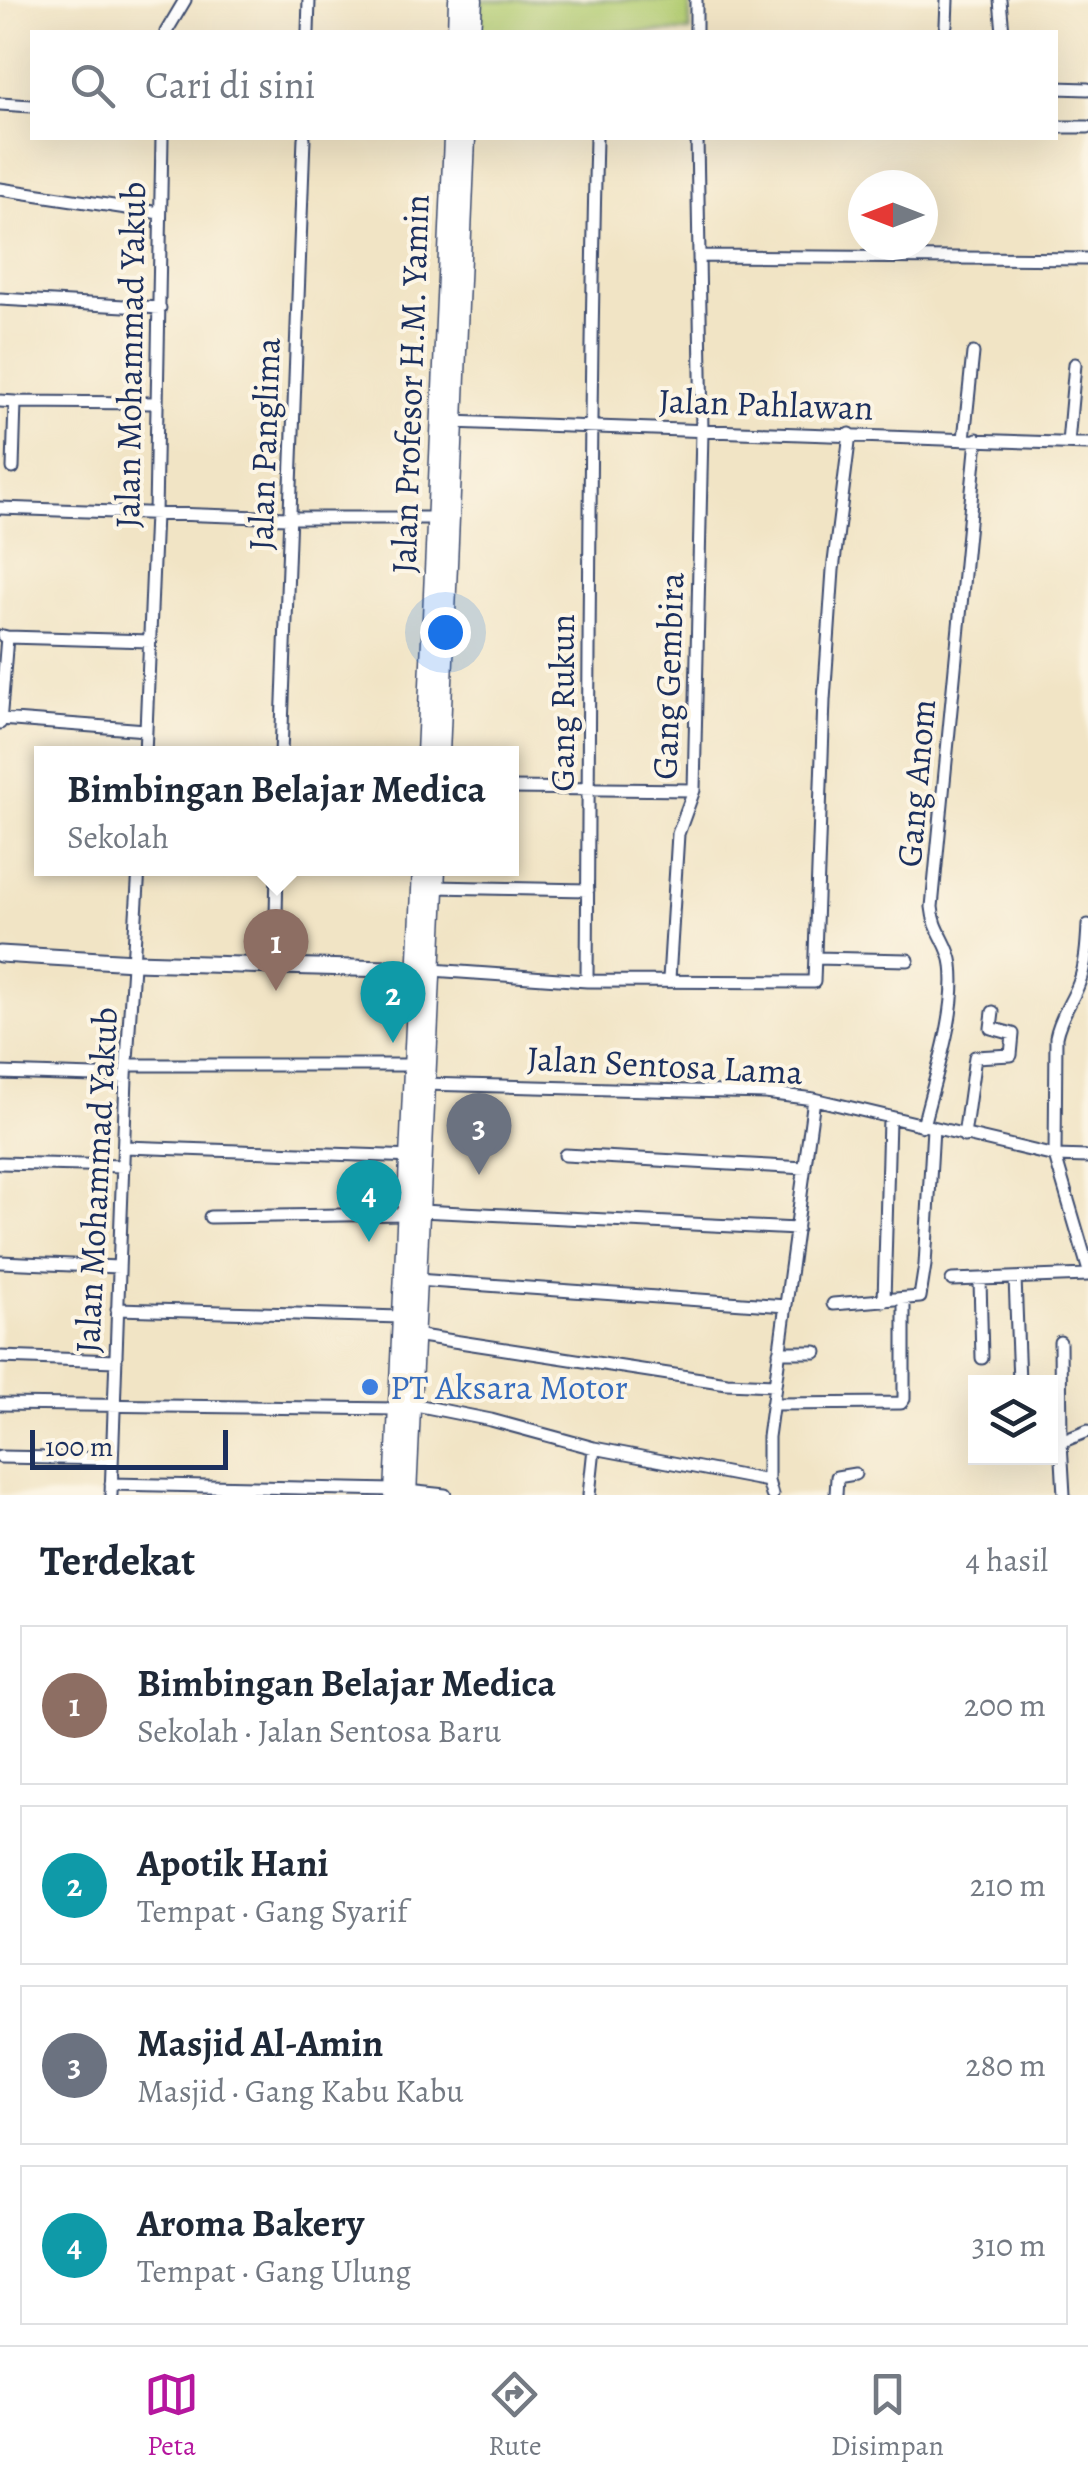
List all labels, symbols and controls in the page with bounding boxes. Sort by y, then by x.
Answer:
search box [30,30,1058,140]
icon: search [65,58,120,113]
text: Cari di sini [145,59,315,111]
north arrow [848,170,938,260]
street label: Jalan Mohammad Yakub [103,181,157,529]
street label: Jalan Profesor H.M. Yamin [379,194,441,574]
street label: Jalan Panglima [236,336,292,551]
street label: Jalan Pahlawan [658,376,874,432]
street label: Gang Gembira [640,571,696,780]
your location [420,607,471,658]
street label: Gang Rukun [538,614,586,792]
street label: Gang Anom [885,697,947,869]
popup [34,746,519,876]
text: Bimbingan Belajar Medica [67,763,486,815]
text: Sekolah [67,815,169,859]
pin: 1 [244,908,308,991]
pin: 2 [360,960,426,1043]
street label: Jalan Mohammad Yakub [63,1006,129,1354]
street label: Jalan Sentosa Lama [526,1034,805,1096]
pin: 3 [446,1092,512,1175]
pin: 4 [336,1160,402,1242]
place label: PT Aksara Motor [390,1363,628,1411]
map controls [968,1375,1058,1465]
button: layers [968,1375,1058,1465]
marker: PT Aksara Motor [359,1376,381,1398]
scale bar [30,1425,228,1470]
text: 100 m [45,1428,113,1466]
text: Terdekat [40,1532,195,1589]
text: 4 hasil [965,1538,1048,1582]
text: Bimbingan Belajar Medica [137,1657,556,1709]
text: 1 [69,1683,80,1727]
text: 200 m [964,1683,1046,1727]
text: Sekolah · Jalan Sentosa Baru [137,1709,501,1753]
text: Apotik Hani [137,1837,329,1889]
text: 2 [67,1863,82,1907]
text: 210 m [970,1863,1046,1907]
text: Tempat · Gang Syarif [137,1889,408,1933]
text: Masjid Al-Amin [137,2017,383,2069]
text: 3 [68,2043,81,2087]
text: 280 m [965,2043,1046,2087]
text: Masjid · Gang Kabu Kabu [137,2069,463,2113]
text: Aroma Bakery [137,2197,364,2249]
text: 4 [67,2223,82,2267]
text: 310 m [972,2223,1046,2267]
text: Tempat · Gang Ulung [137,2249,411,2293]
tab: Peta [144,2367,199,2465]
tab: Rute [487,2367,542,2465]
tab: Disimpan [831,2367,944,2465]

